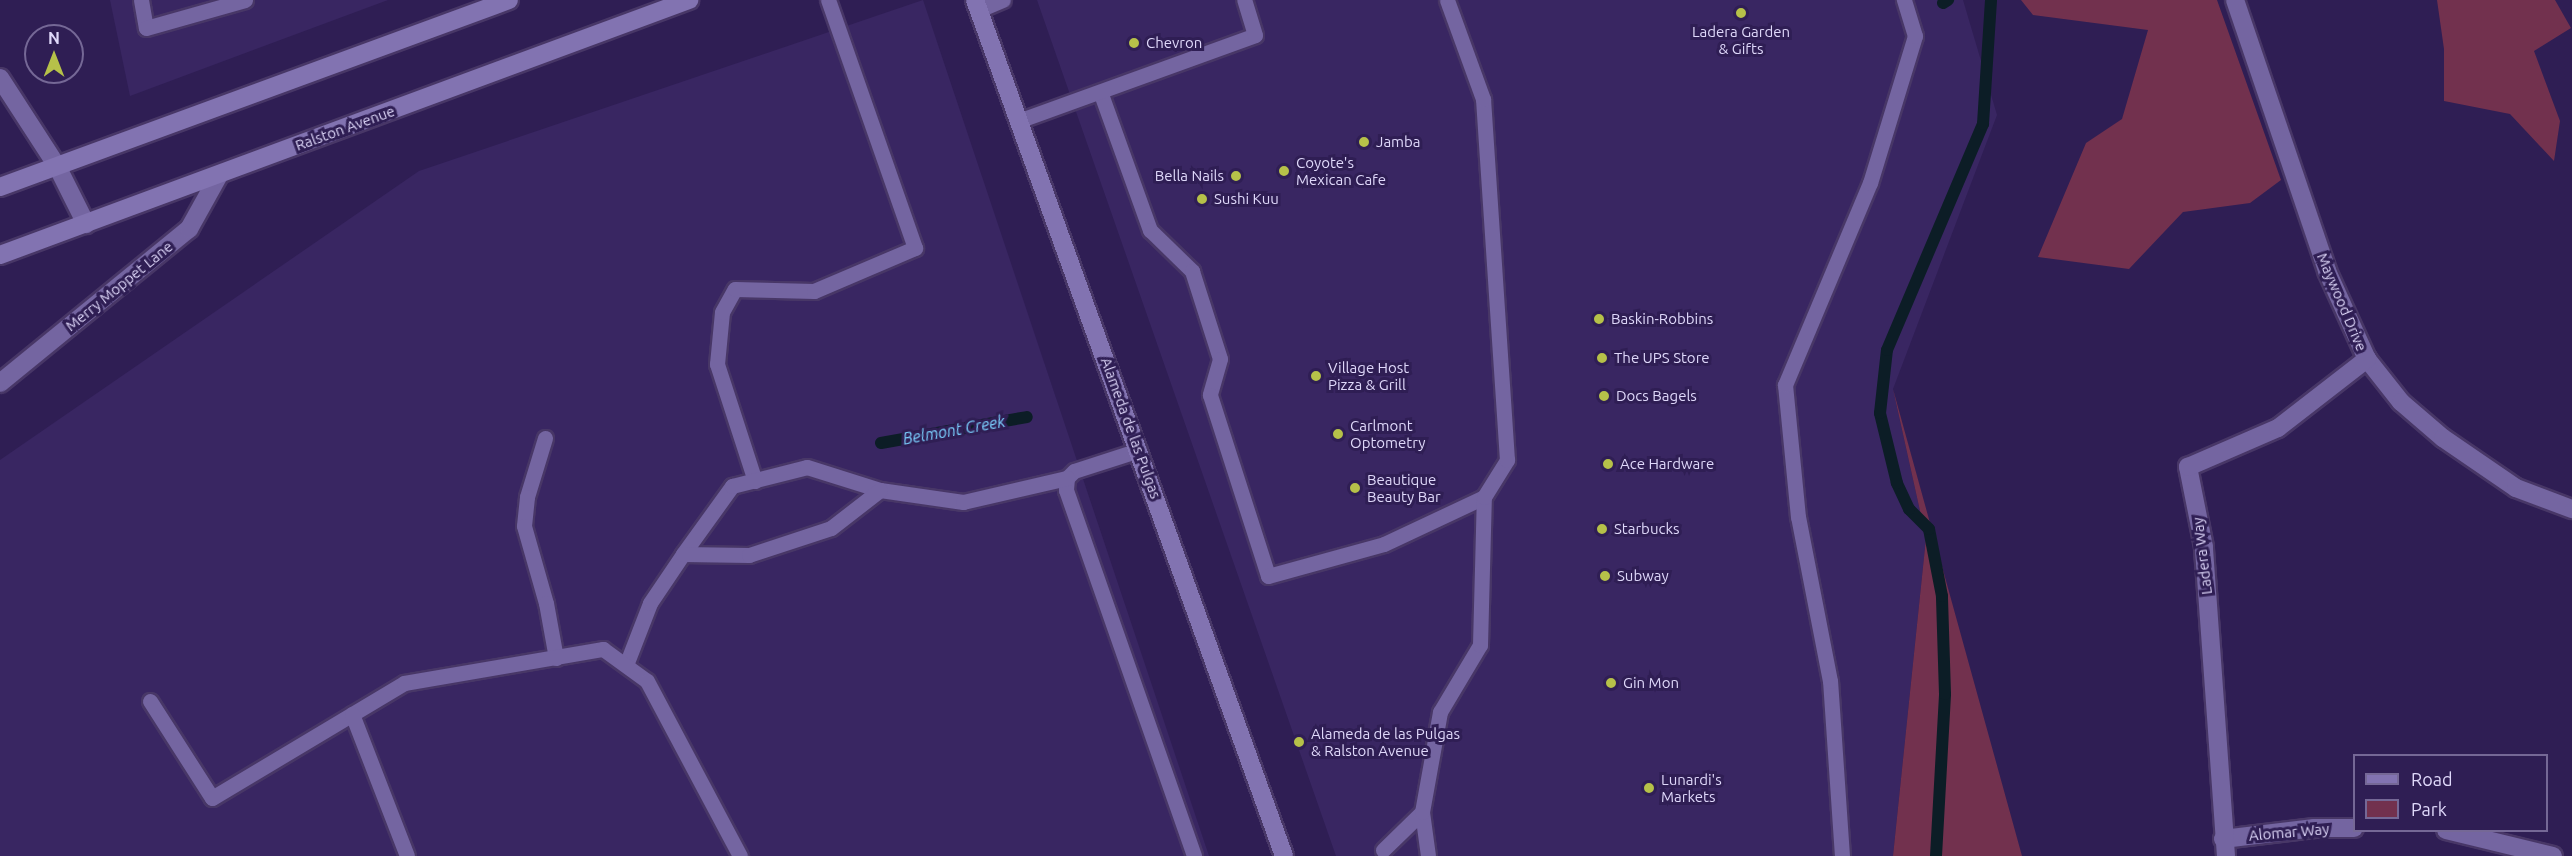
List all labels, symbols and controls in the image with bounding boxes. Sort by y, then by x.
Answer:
marker: Ladera Garden & Gifts [1734,6,1748,20]
place label: Ladera Garden & Gifts [1692,22,1790,57]
north arrow [24,24,84,84]
text: N [48,29,60,47]
place label: Chevron [1146,34,1202,52]
marker: Chevron [1127,36,1141,50]
street label: Ralston Avenue [293,102,397,154]
place label: Jamba [1376,133,1421,151]
marker: Jamba [1357,135,1371,149]
place label: Coyote's Mexican Cafe [1296,153,1386,188]
marker: Coyote's Mexican Cafe [1277,164,1291,178]
place label: Bella Nails [1155,167,1224,185]
marker: Bella Nails [1229,169,1243,183]
place label: Sushi Kuu [1214,190,1279,208]
marker: Sushi Kuu [1195,192,1209,206]
street label: Merry Moppet Lane [62,237,176,335]
street label: Maywood Drive [2313,250,2371,354]
place label: Baskin-Robbins [1611,310,1713,328]
marker: Baskin-Robbins [1592,312,1606,326]
place label: The UPS Store [1614,349,1710,367]
marker: The UPS Store [1595,351,1609,365]
street label: Alameda de las Pulgas [1097,355,1165,501]
place label: Village Host Pizza & Grill [1328,358,1409,393]
marker: Village Host Pizza & Grill [1309,369,1323,383]
place label: Docs Bagels [1616,387,1697,405]
marker: Docs Bagels [1597,389,1611,403]
water label: Belmont Creek [901,412,1007,448]
place label: Carlmont Optometry [1350,416,1425,451]
marker: Carlmont Optometry [1331,427,1345,441]
place label: Ace Hardware [1620,455,1714,473]
marker: Ace Hardware [1601,457,1615,471]
place label: Beautique Beauty Bar [1367,470,1441,505]
marker: Beautique Beauty Bar [1348,481,1362,495]
street label: Ladera Way [2188,516,2216,596]
place label: Starbucks [1614,520,1680,538]
marker: Starbucks [1595,522,1609,536]
place label: Subway [1617,567,1669,585]
marker: Subway [1598,569,1612,583]
place label: Gin Mon [1623,674,1679,692]
marker: Gin Mon [1604,676,1618,690]
place label: Alameda de las Pulgas & Ralston Avenue [1311,724,1460,759]
marker: Alameda de las Pulgas & Ralston Avenue [1292,735,1306,749]
legend [2353,754,2548,832]
text: Road [2411,769,2453,789]
place label: Lunardi's Markets [1661,770,1722,805]
marker: Lunardi's Markets [1642,781,1656,795]
text: Park [2411,799,2447,819]
street label: Alomar Way [2248,820,2330,844]

